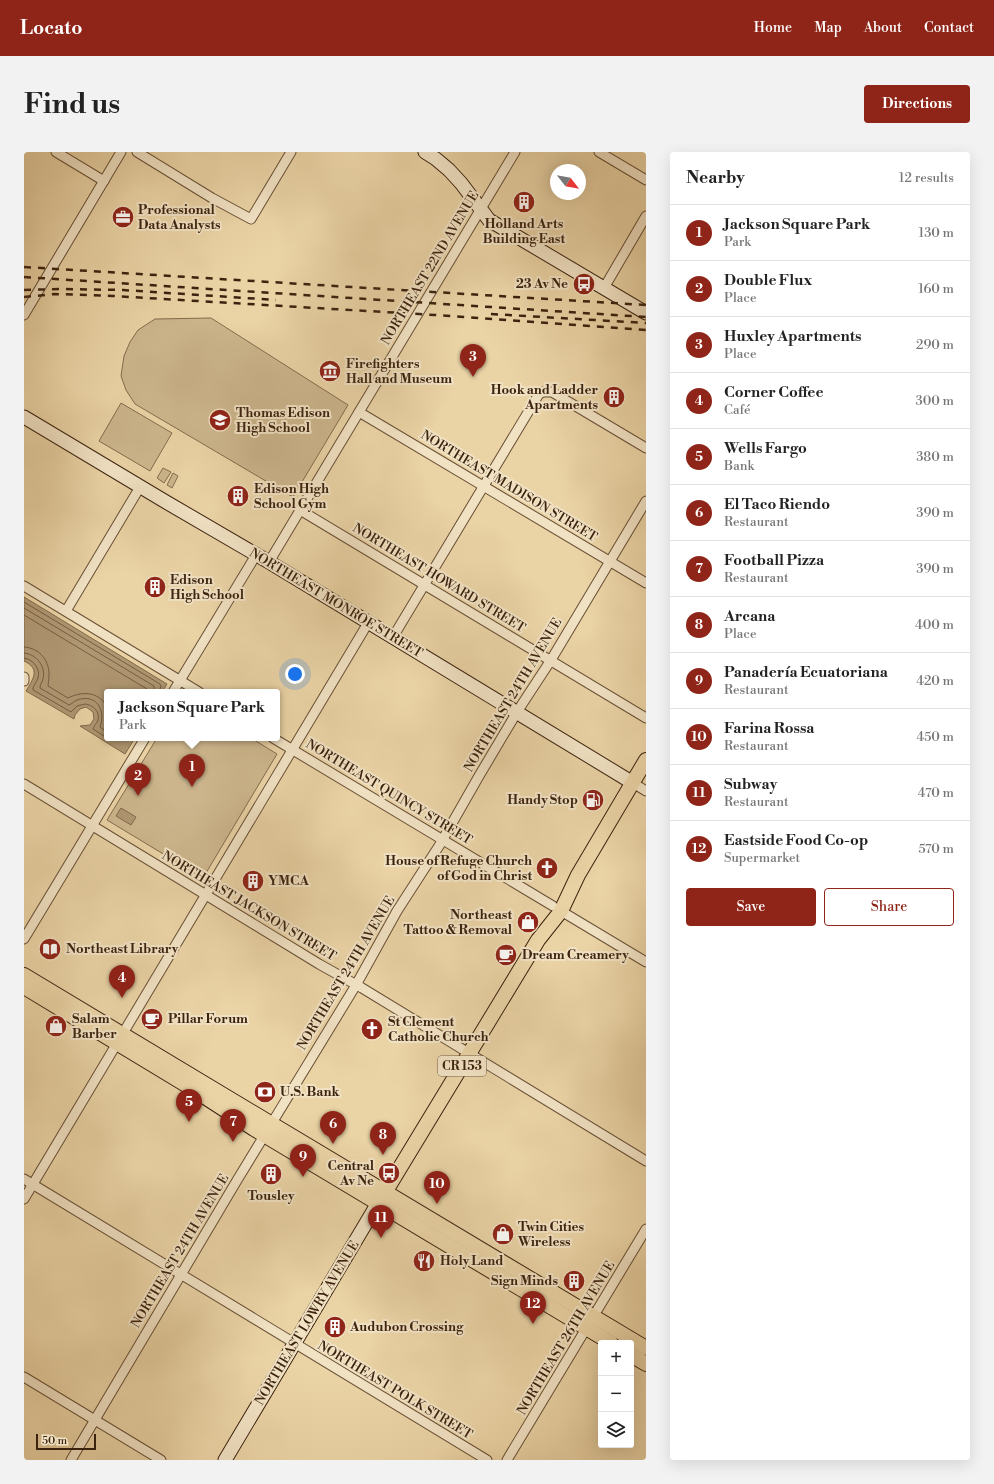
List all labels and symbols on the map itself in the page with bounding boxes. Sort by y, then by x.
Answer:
north arrow [550,164,586,200]
street label: NORTHEAST 22ND AVENUE [378,188,482,348]
building icon: Holland Arts Building East [511,189,537,215]
place label: Professional Data Analysts [138,202,221,233]
office icon: Professional Data Analysts [110,204,136,230]
place label: Holland Arts Building East [483,216,566,247]
bus stop icon: 23 Av Ne [571,271,597,297]
place label: 23 Av Ne [516,276,568,292]
pin: 3 [460,344,486,377]
place label: Firefighters Hall and Museum [346,356,452,387]
museum icon: Firefighters Hall and Museum [317,358,343,384]
place label: Hook and Ladder Apartments [491,382,598,413]
building icon: Hook and Ladder Apartments [601,384,627,410]
place label: Thomas Edison High School [236,405,330,436]
school or university icon: Thomas Edison High School [207,407,233,433]
street label: NORTHEAST MADISON STREET [418,427,600,545]
place label: Edison High School Gym [254,481,329,512]
building icon: Edison High School Gym [225,483,251,509]
street label: NORTHEAST HOWARD STREET [350,520,528,636]
street label: NORTHEAST MONROE STREET [246,545,426,661]
place label: Edison High School [170,572,245,603]
building icon: Edison High School [142,574,168,600]
street label: NORTHEAST 24TH AVENUE [461,615,565,775]
your location [285,664,305,684]
street label: NORTHEAST QUINCY STREET [303,736,475,848]
pin: 1 [179,754,205,787]
pin: 2 [125,763,151,796]
fuel station icon: Handy Stop [580,787,606,813]
place label: Handy Stop [507,792,578,808]
street label: NORTHEAST JACKSON STREET [159,848,339,964]
place label: House of Refuge Church of God in Christ [385,853,532,884]
church icon: House of Refuge Church of God in Christ [534,855,560,881]
building icon: YMCA [240,868,266,894]
place label: YMCA [268,873,310,889]
street label: NORTHEAST 24TH AVENUE [294,893,398,1053]
place label: Northeast Tattoo & Removal [403,907,513,938]
shop icon: Northeast Tattoo & Removal [515,909,541,935]
library icon: Northeast Library [37,936,63,962]
place label: Northeast Library [66,941,179,957]
cafe icon: Dream Creamery [493,942,519,968]
place label: Dream Creamery [522,947,629,963]
pin: 4 [109,965,135,998]
cafe icon: Pillar Forum [139,1006,165,1032]
place label: Salam Barber [72,1011,117,1042]
place label: Pillar Forum [168,1011,248,1027]
shop icon: Salam Barber [43,1013,69,1039]
place label: St Clement Catholic Church [388,1014,489,1045]
church icon: St Clement Catholic Church [359,1016,385,1042]
road number: CR 153 [438,1056,486,1076]
bank icon: U.S. Bank [252,1079,278,1105]
place label: U.S. Bank [280,1084,340,1100]
pin: 5 [176,1089,202,1122]
pin: 7 [220,1109,246,1142]
pin: 6 [320,1111,346,1144]
pin: 8 [370,1122,396,1155]
pin: 9 [290,1144,316,1177]
place label: Central Av Ne [327,1158,375,1189]
bus stop icon: Central Av Ne [376,1160,402,1186]
building icon: Tousley [258,1161,284,1187]
street label: NORTHEAST 24TH AVENUE [128,1171,232,1331]
pin: 10 [424,1171,450,1204]
place label: Tousley [247,1188,295,1204]
pin: 11 [368,1205,394,1238]
place label: Twin Cities Wireless [517,1219,585,1250]
shop icon: Twin Cities Wireless [490,1221,516,1247]
street label: NORTHEAST LOWRY AVENUE [251,1238,363,1408]
restaurant icon: Holy Land [411,1248,437,1274]
place label: Holy Land [440,1253,503,1269]
street label: NORTHEAST 26TH AVENUE [514,1258,618,1418]
building icon: Sign Minds [561,1268,587,1294]
place label: Sign Minds [491,1273,558,1289]
pin: 12 [520,1291,546,1324]
building icon: Audubon Crossing [322,1314,348,1340]
place label: Audubon Crossing [349,1319,464,1335]
street label: NORTHEAST POLK STREET [315,1337,475,1443]
scale bar [36,1432,96,1451]

